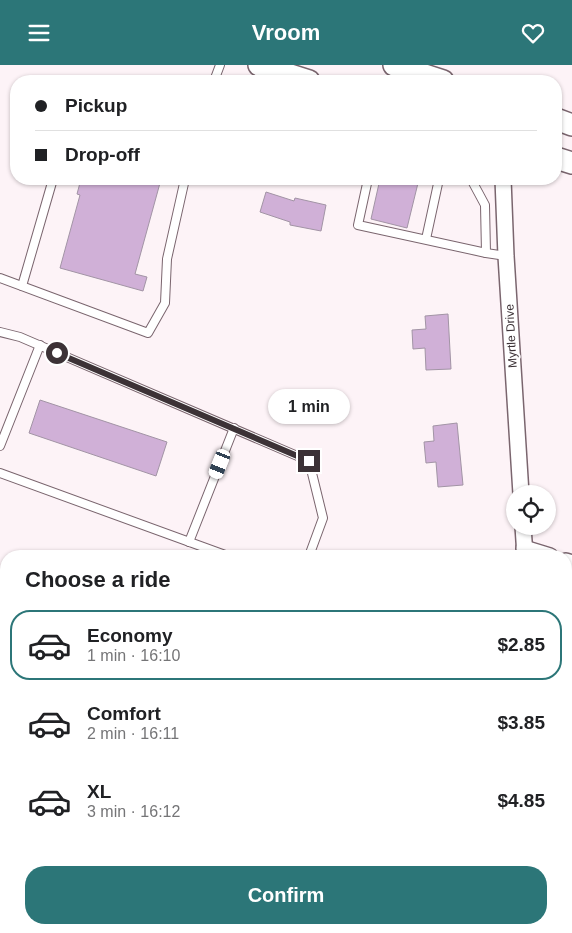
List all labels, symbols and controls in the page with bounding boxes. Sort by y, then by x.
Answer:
icon: menu [25,19,53,47]
icon: heart [519,19,547,47]
text: Vroom [252,20,320,45]
text: Pickup [65,95,127,116]
text: Drop-off [65,144,140,165]
street label: Myrtle Drive [502,303,520,368]
route start [46,342,68,364]
callout: 1 min [268,389,350,423]
text: 1 min [288,398,330,415]
car [207,447,232,481]
route end [298,450,320,472]
map controls [506,485,556,535]
button: locate [506,485,556,535]
text: Choose a ride [25,567,170,592]
icon: car [27,623,72,668]
text: Economy [87,625,173,646]
text: $2.85 [497,634,545,655]
text: 1 min · 16:10 [87,647,180,664]
icon: car [27,701,72,746]
text: Comfort [87,703,161,724]
text: $3.85 [497,712,545,733]
text: 2 min · 16:11 [87,725,179,742]
icon: car [27,779,72,824]
text: XL [87,781,111,802]
text: $4.85 [497,790,545,811]
text: 3 min · 16:12 [87,803,180,820]
button: Confirm [25,866,547,924]

